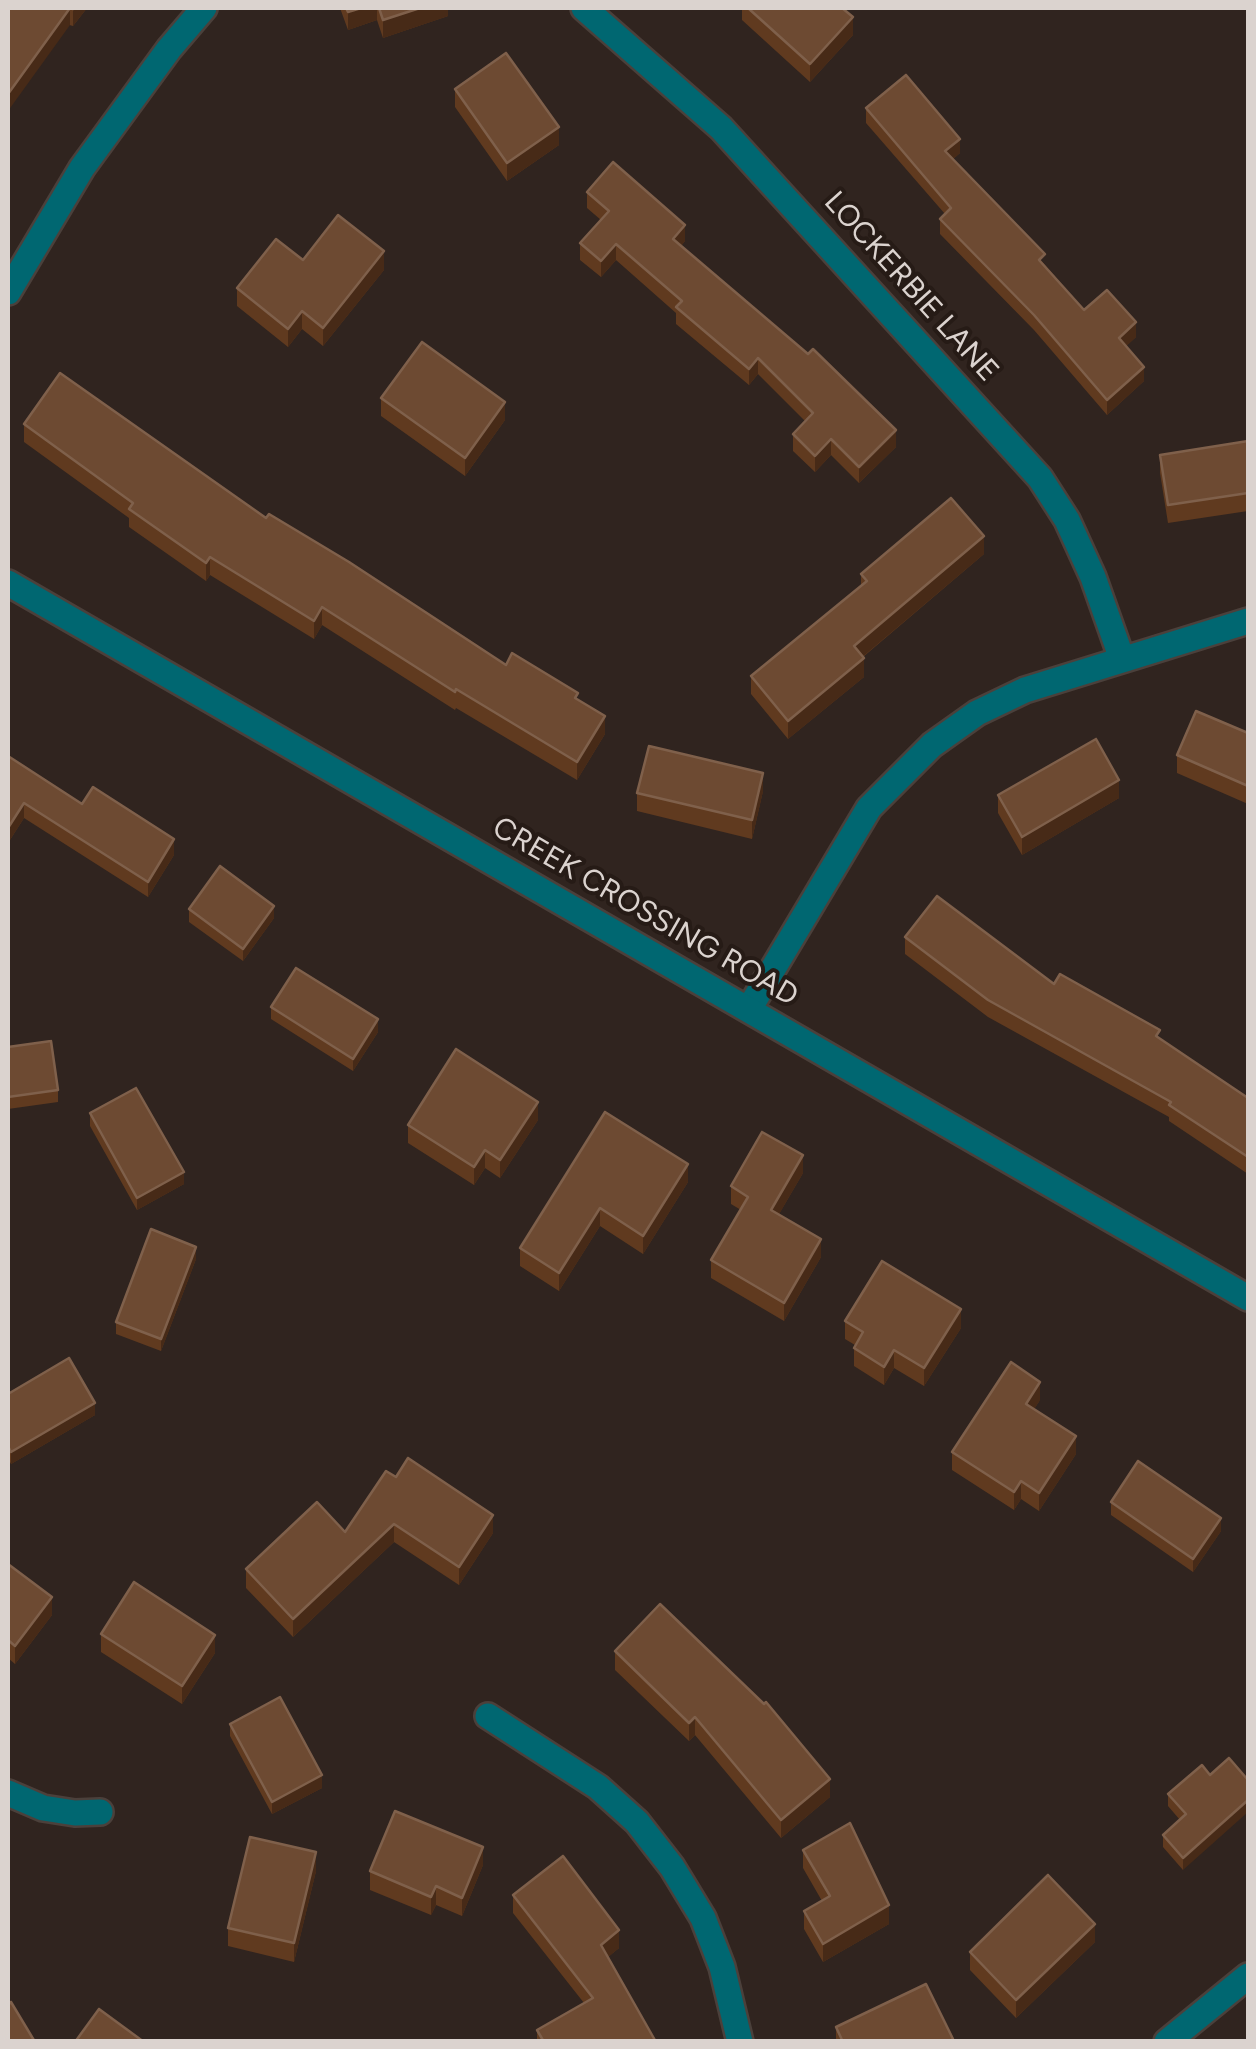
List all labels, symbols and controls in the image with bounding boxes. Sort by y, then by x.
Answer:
street label: LOCKERBIE LANE [816,185,1006,389]
street label: CREEK CROSSING ROAD [486,810,804,1014]

